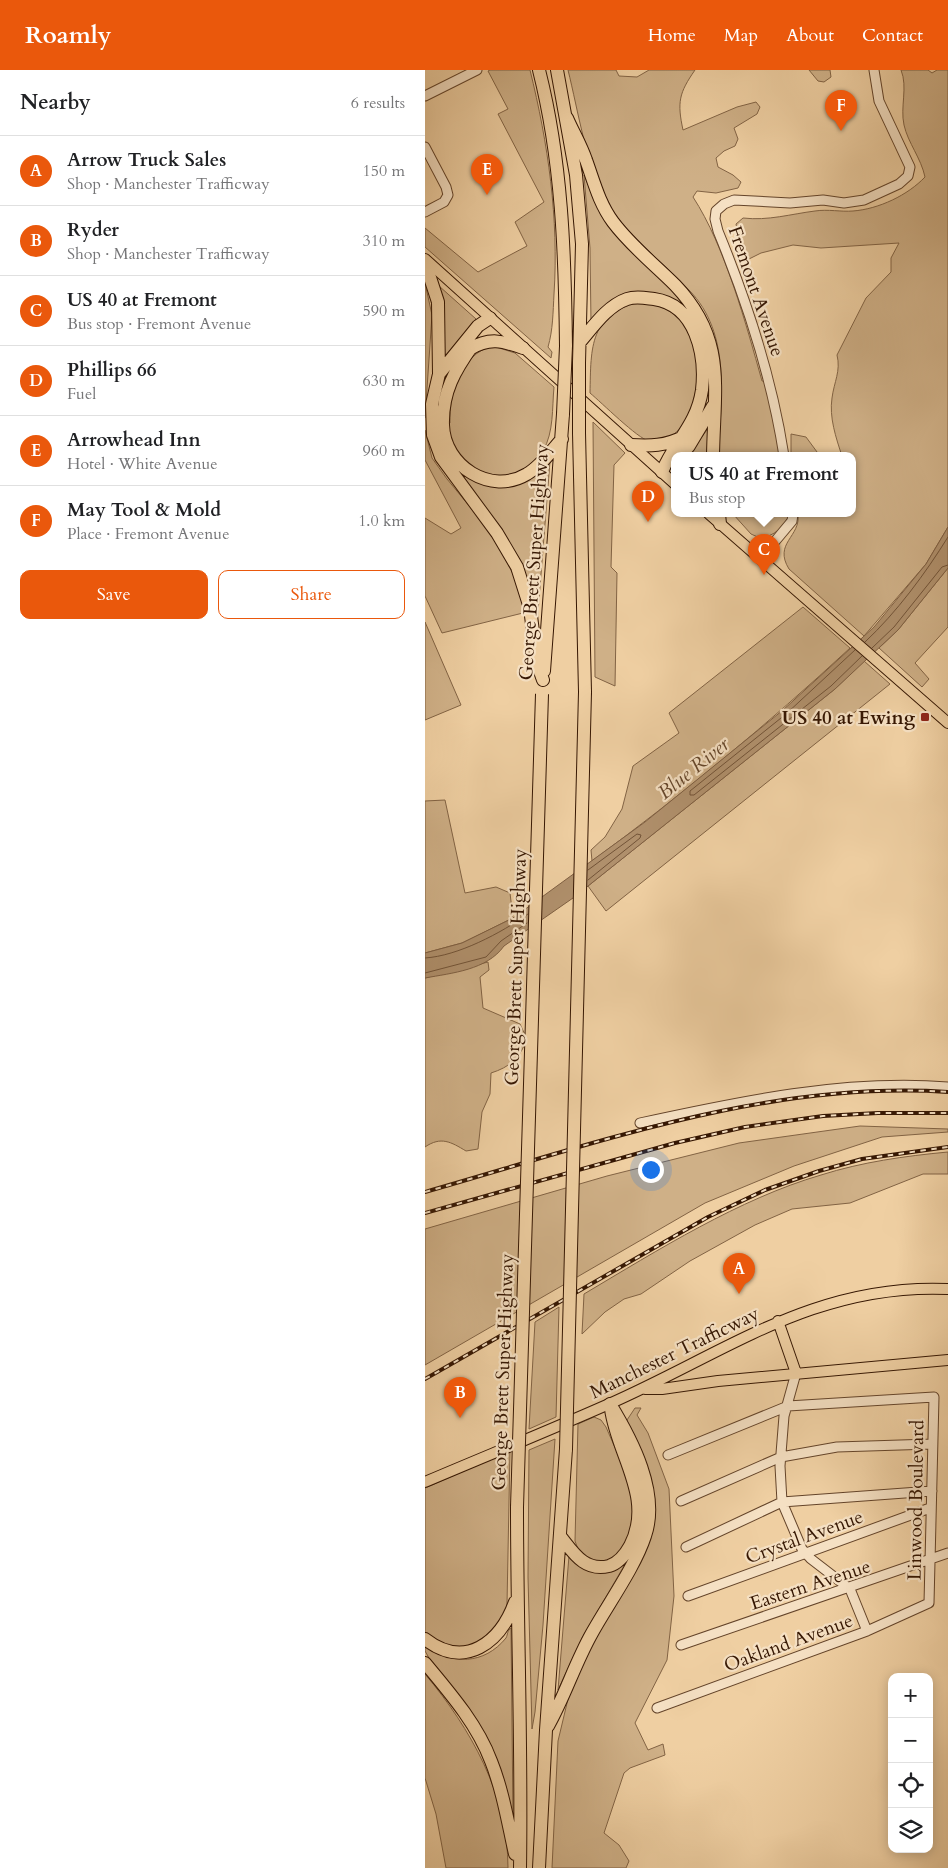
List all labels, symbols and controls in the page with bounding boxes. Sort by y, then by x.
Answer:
text: Roamly [25,19,111,52]
text: Home [648,23,696,48]
text: Map [724,23,758,48]
text: About [786,23,834,48]
text: Contact [862,23,923,48]
text: Nearby [20,88,91,117]
pin: F [825,90,857,131]
text: 6 results [351,92,405,114]
text: Arrow Truck Sales [67,147,226,173]
pin: E [471,154,503,195]
text: A [30,160,42,182]
text: 150 m [363,160,405,182]
text: Shop · Manchester Trafficway [67,173,270,195]
text: Ryder [67,217,119,243]
street label: Fremont Avenue [722,223,791,360]
text: B [30,230,42,252]
text: 310 m [363,230,405,252]
text: Shop · Manchester Trafficway [67,243,270,265]
text: US 40 at Fremont [67,287,217,313]
text: C [30,300,42,322]
text: 590 m [363,300,405,322]
text: Bus stop · Fremont Avenue [67,313,251,335]
text: Phillips 66 [67,357,157,383]
text: D [29,370,43,392]
text: 630 m [363,370,405,392]
text: Fuel [67,383,96,405]
text: Arrowhead Inn [67,427,201,453]
text: E [31,440,41,462]
text: 960 m [363,440,405,462]
street label: George Brett Super Highway [513,443,555,681]
popup [671,452,856,517]
text: Hotel · White Avenue [67,453,218,475]
text: US 40 at Fremont [689,461,838,487]
pin: D [632,481,664,522]
text: Bus stop [689,487,745,509]
text: May Tool & Mold [67,497,221,523]
text: F [31,510,41,532]
text: 1.0 km [358,510,405,532]
text: Place · Fremont Avenue [67,523,229,545]
pin: C [748,534,780,575]
button: Save [20,570,208,619]
button: Share [218,570,405,619]
place label: US 40 at Ewing [782,705,916,731]
marker: US 40 at Ewing [919,711,931,723]
water label: Blue River [652,730,736,806]
street label: George Brett Super Highway [499,848,533,1086]
your location [638,1157,664,1183]
street label: George Brett Super Highway [486,1253,520,1491]
pin: A [723,1253,755,1294]
street label: Manchester Trafficway [585,1301,763,1405]
pin: B [444,1377,476,1418]
street label: Linwood Boulevard [902,1420,930,1581]
street label: Crystal Avenue [742,1504,867,1570]
street label: Eastern Avenue [747,1553,874,1617]
street label: Oakland Avenue [720,1608,856,1678]
map controls [888,1673,933,1853]
button: + [888,1673,933,1718]
button: − [888,1718,933,1763]
button: locate [888,1763,933,1808]
button: layers [888,1808,933,1853]

